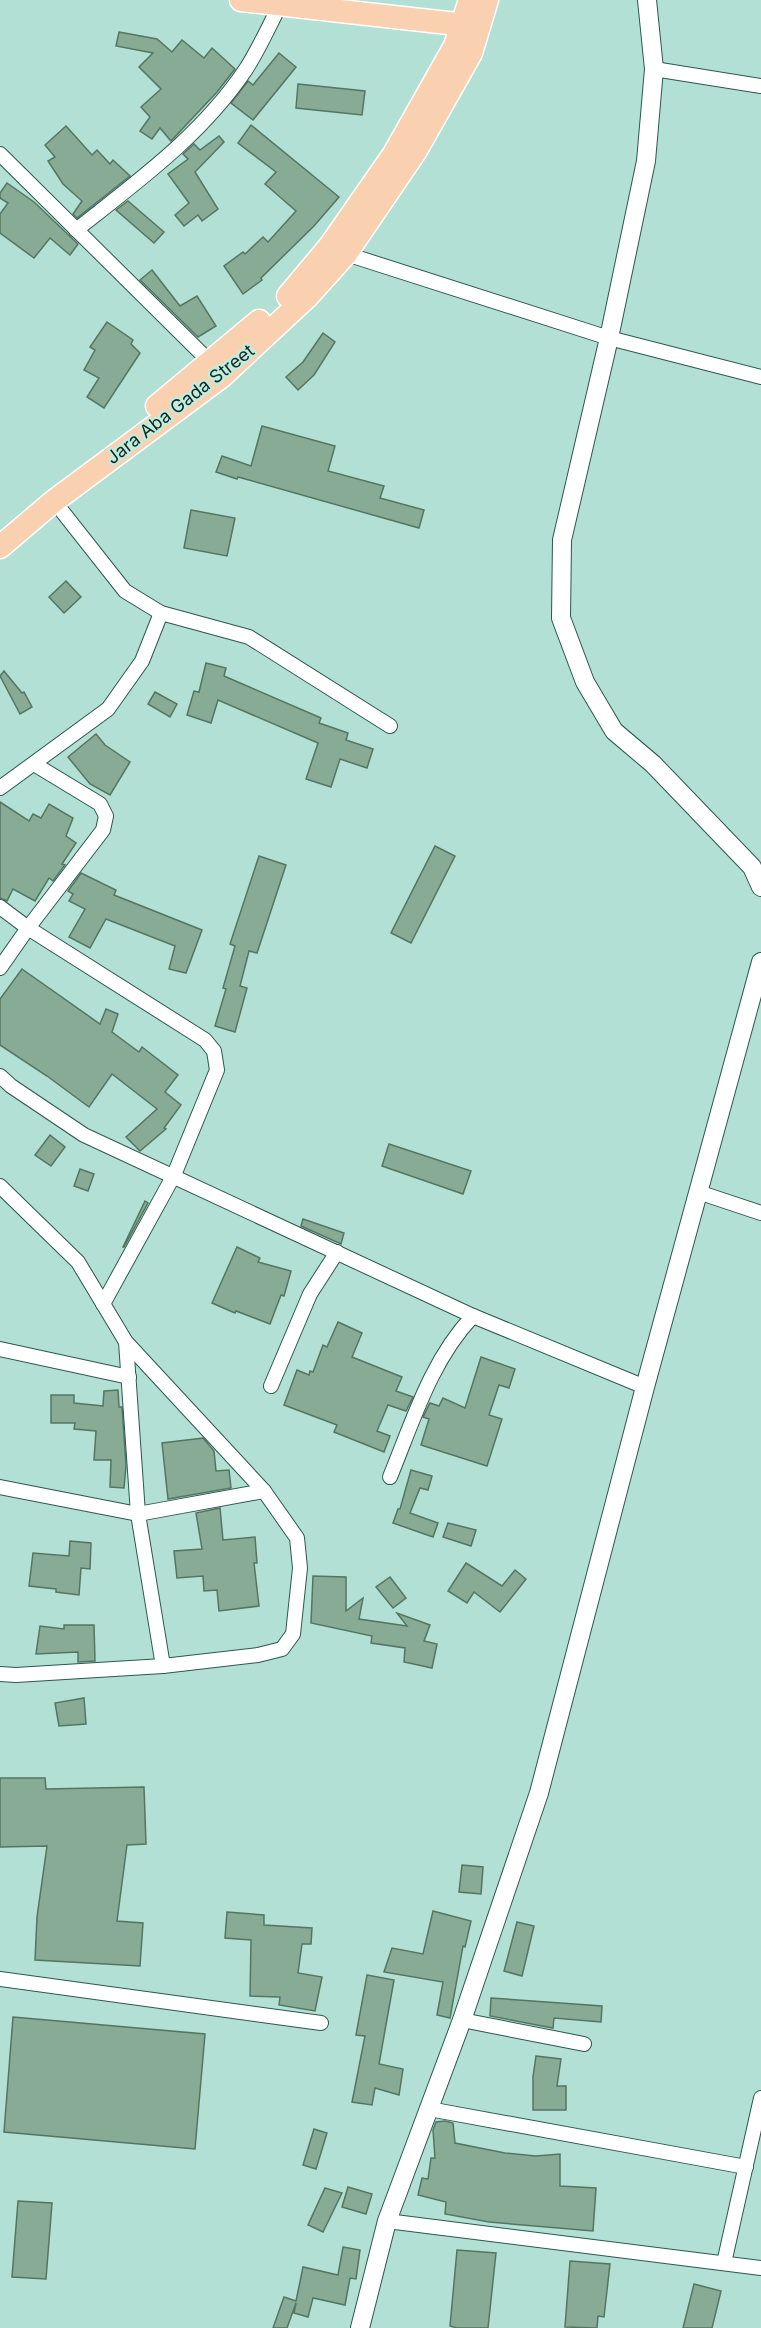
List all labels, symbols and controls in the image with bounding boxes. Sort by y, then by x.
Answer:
street label: Jara Aba Gada Street [102,340,258,468]

